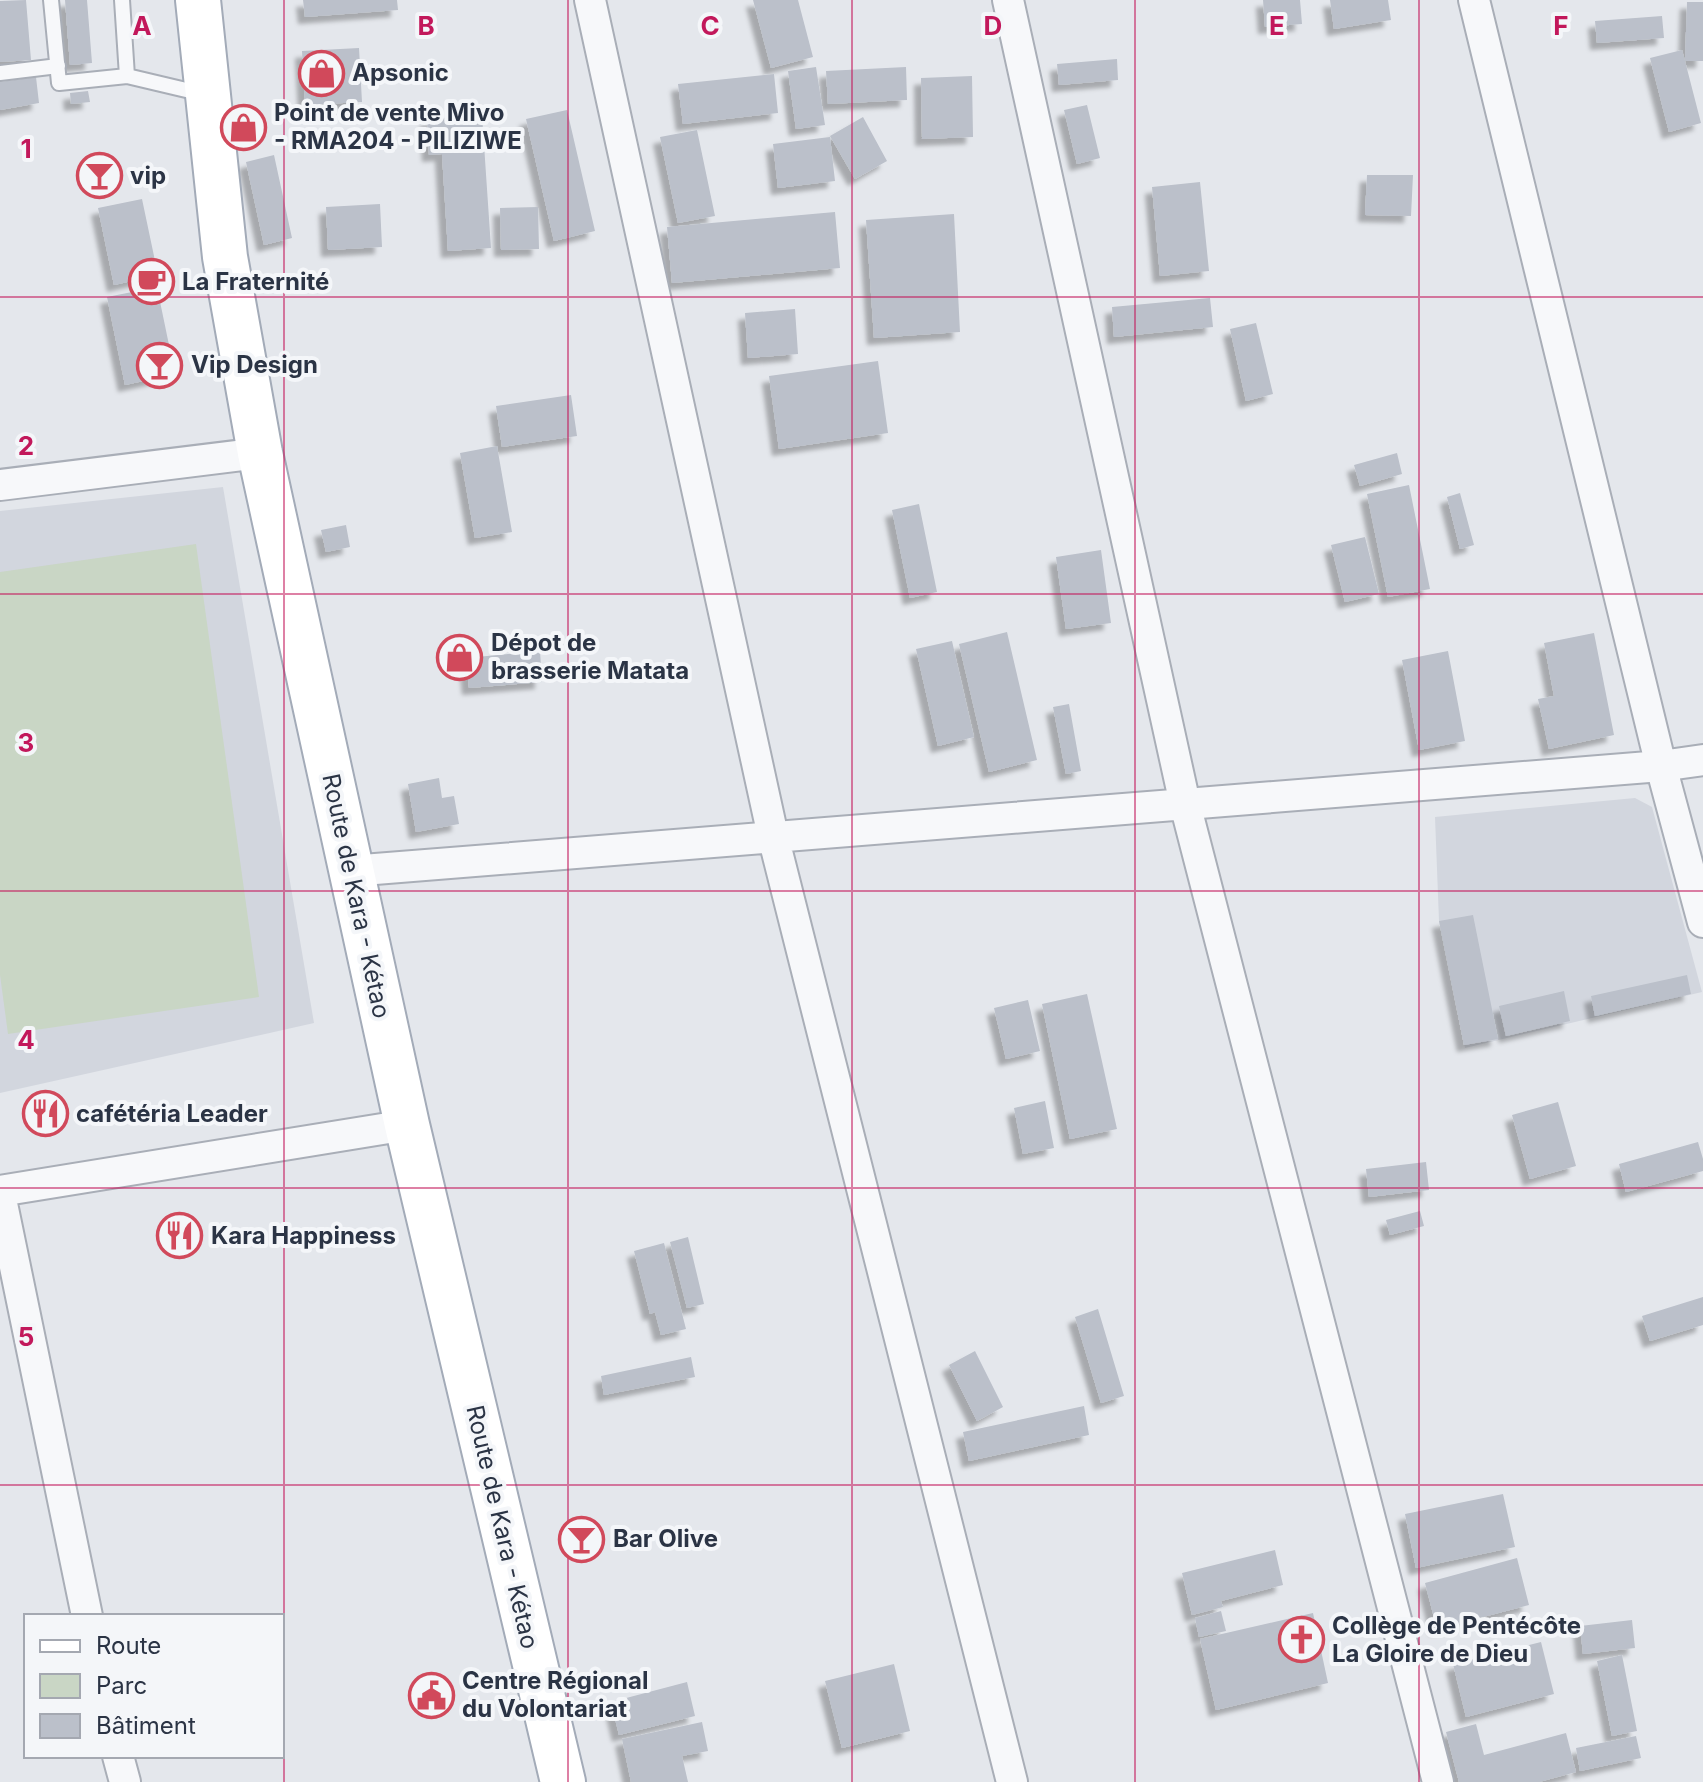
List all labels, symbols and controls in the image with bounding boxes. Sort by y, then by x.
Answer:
text: A [132,10,152,41]
text: B [417,10,435,41]
text: C [700,10,720,41]
text: D [984,10,1002,41]
text: E [1269,10,1285,41]
text: F [1553,10,1569,41]
shop icon: Apsonic [297,49,345,97]
place label: Apsonic [352,58,449,87]
place label: Point de vente Mivo - RMA204 - PILIZIWE [274,98,522,155]
shop icon: Point de vente Mivo - RMA204 - PILIZIWE [219,103,267,151]
text: 1 [20,133,32,164]
bar icon: vip [75,152,123,200]
place label: vip [130,161,166,190]
cafe icon: La Fraternité [127,258,175,306]
place label: La Fraternité [182,267,329,296]
bar icon: Vip Design [136,341,184,389]
place label: Vip Design [191,350,318,379]
text: 2 [18,430,34,461]
place label: Dépot de brasserie Matata [491,628,689,685]
shop icon: Dépot de brasserie Matata [436,633,484,681]
text: 3 [18,727,34,758]
street label: Route de Kara - Kétao [316,771,397,1021]
text: 4 [17,1024,35,1055]
restaurant icon: cafétéria Leader [21,1090,69,1138]
place label: cafétéria Leader [76,1099,268,1128]
restaurant icon: Kara Happiness [156,1212,204,1260]
place label: Kara Happiness [211,1221,396,1250]
text: 5 [18,1321,34,1352]
street label: Route de Kara - Kétao [460,1402,545,1652]
bar icon: Bar Olive [558,1515,606,1563]
place label: Bar Olive [613,1524,718,1553]
place label: Collège de Pentécôte La Gloire de Dieu [1332,1611,1581,1668]
legend [24,1614,284,1758]
church icon: Collège de Pentécôte La Gloire de Dieu [1277,1616,1325,1664]
text: Route [96,1631,161,1660]
place label: Centre Régional du Volontariat [462,1666,648,1723]
text: Parc [96,1671,147,1700]
public building icon: Centre Régional du Volontariat [407,1671,455,1719]
text: Bâtiment [96,1711,196,1740]

